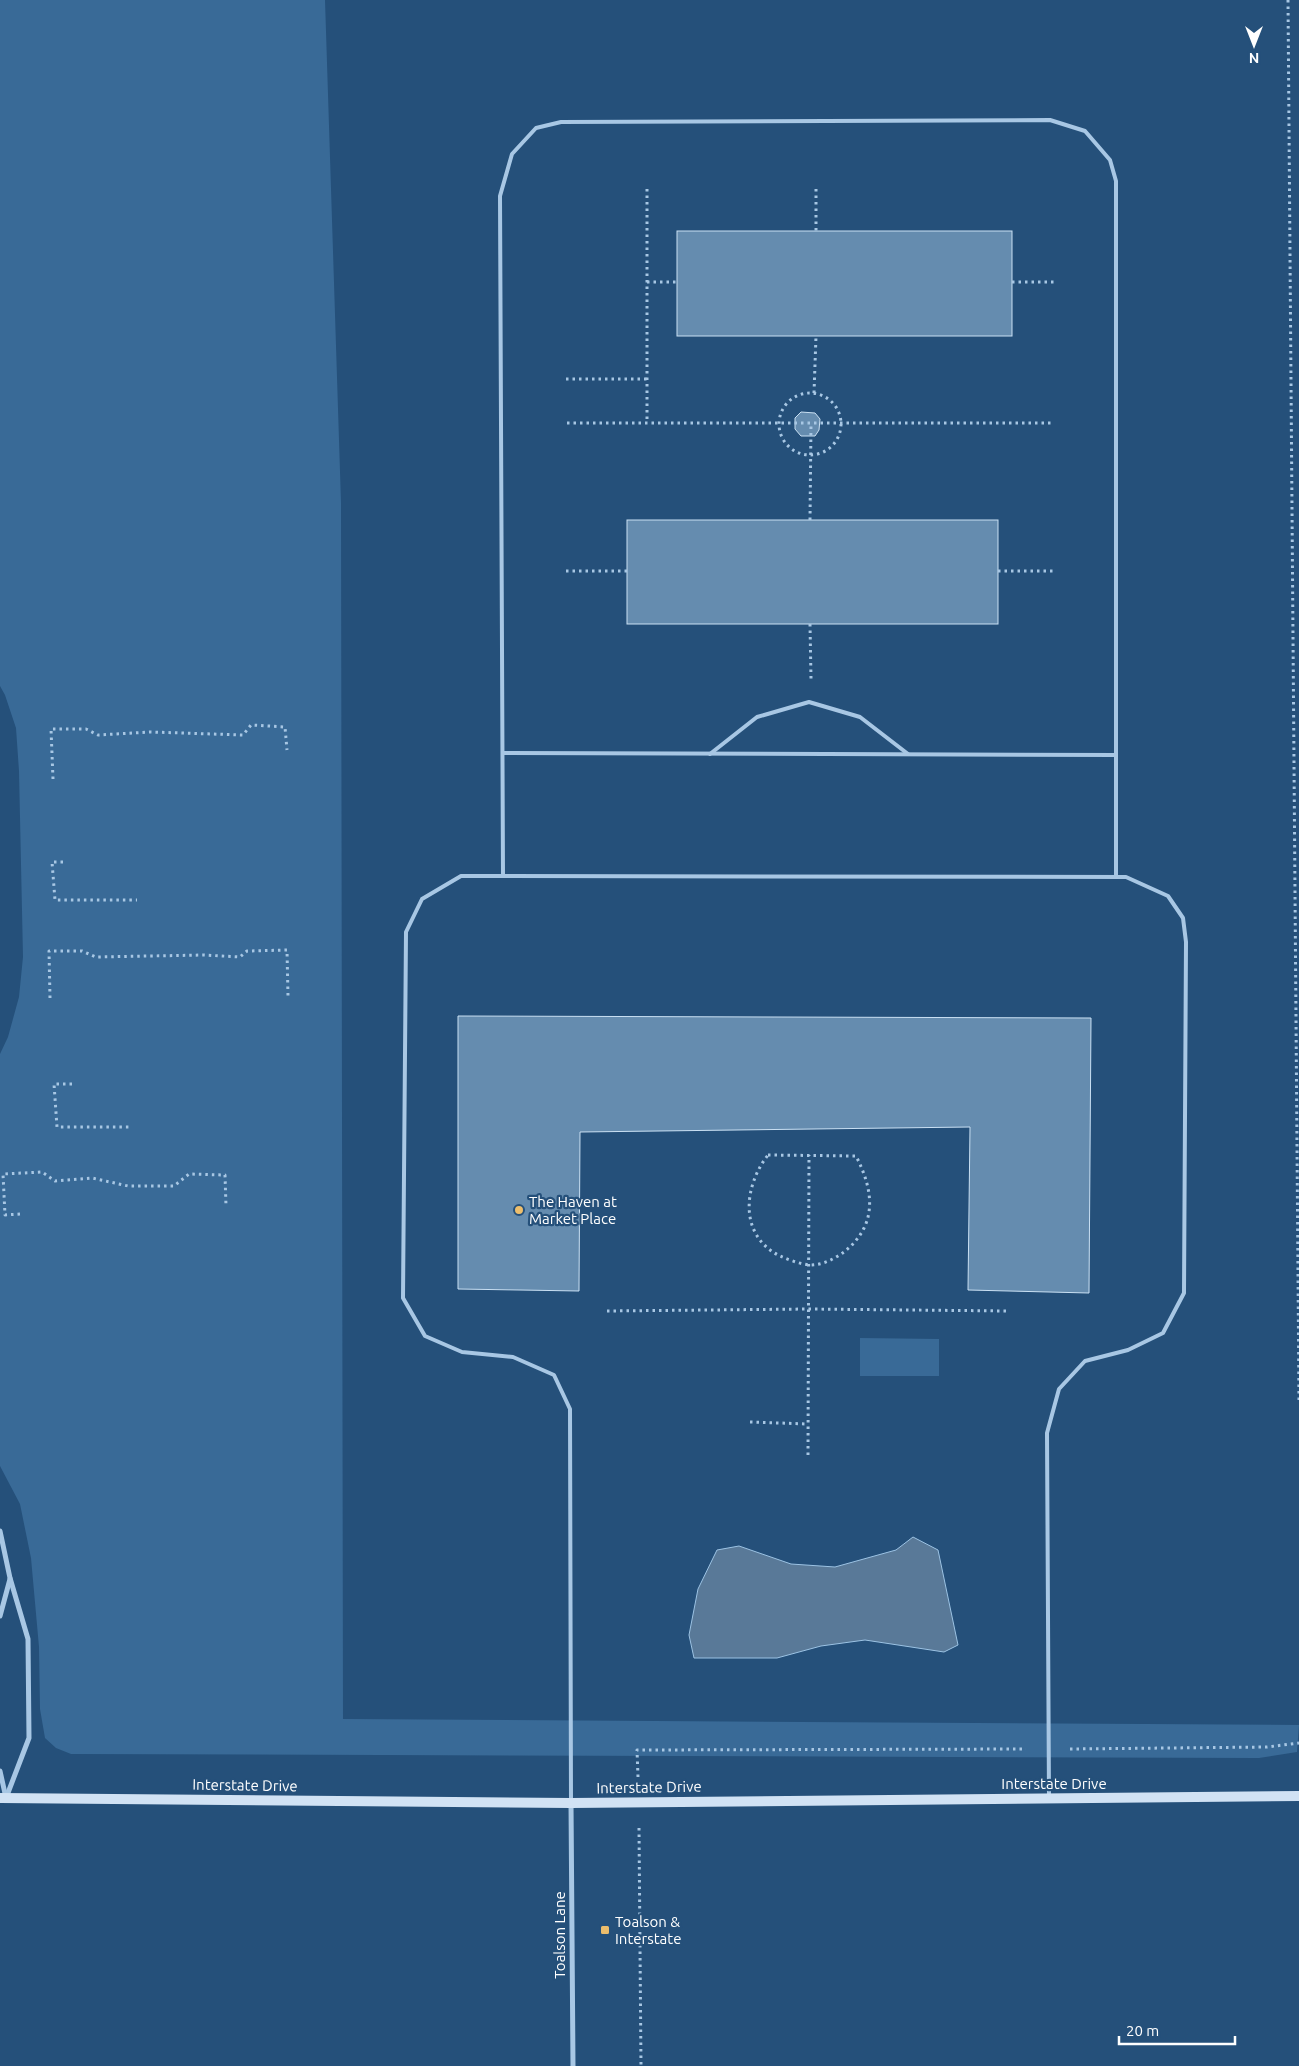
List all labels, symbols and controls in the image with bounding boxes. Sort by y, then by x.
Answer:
north arrow [1229,20,1279,70]
text: N [1249,50,1259,66]
place label: The Haven at Market Place [529,1193,617,1227]
marker: The Haven at Market Place [513,1204,525,1216]
street label: Interstate Drive [1001,1775,1107,1792]
street label: Interstate Drive [192,1776,298,1794]
street label: Interstate Drive [596,1778,702,1796]
street label: Toalson Lane [551,1891,568,1979]
place label: Toalson & Interstate [615,1913,681,1947]
marker: Toalson & Interstate [599,1924,611,1936]
scale bar [1119,2014,1235,2046]
text: 20 m [1126,2022,1159,2039]

